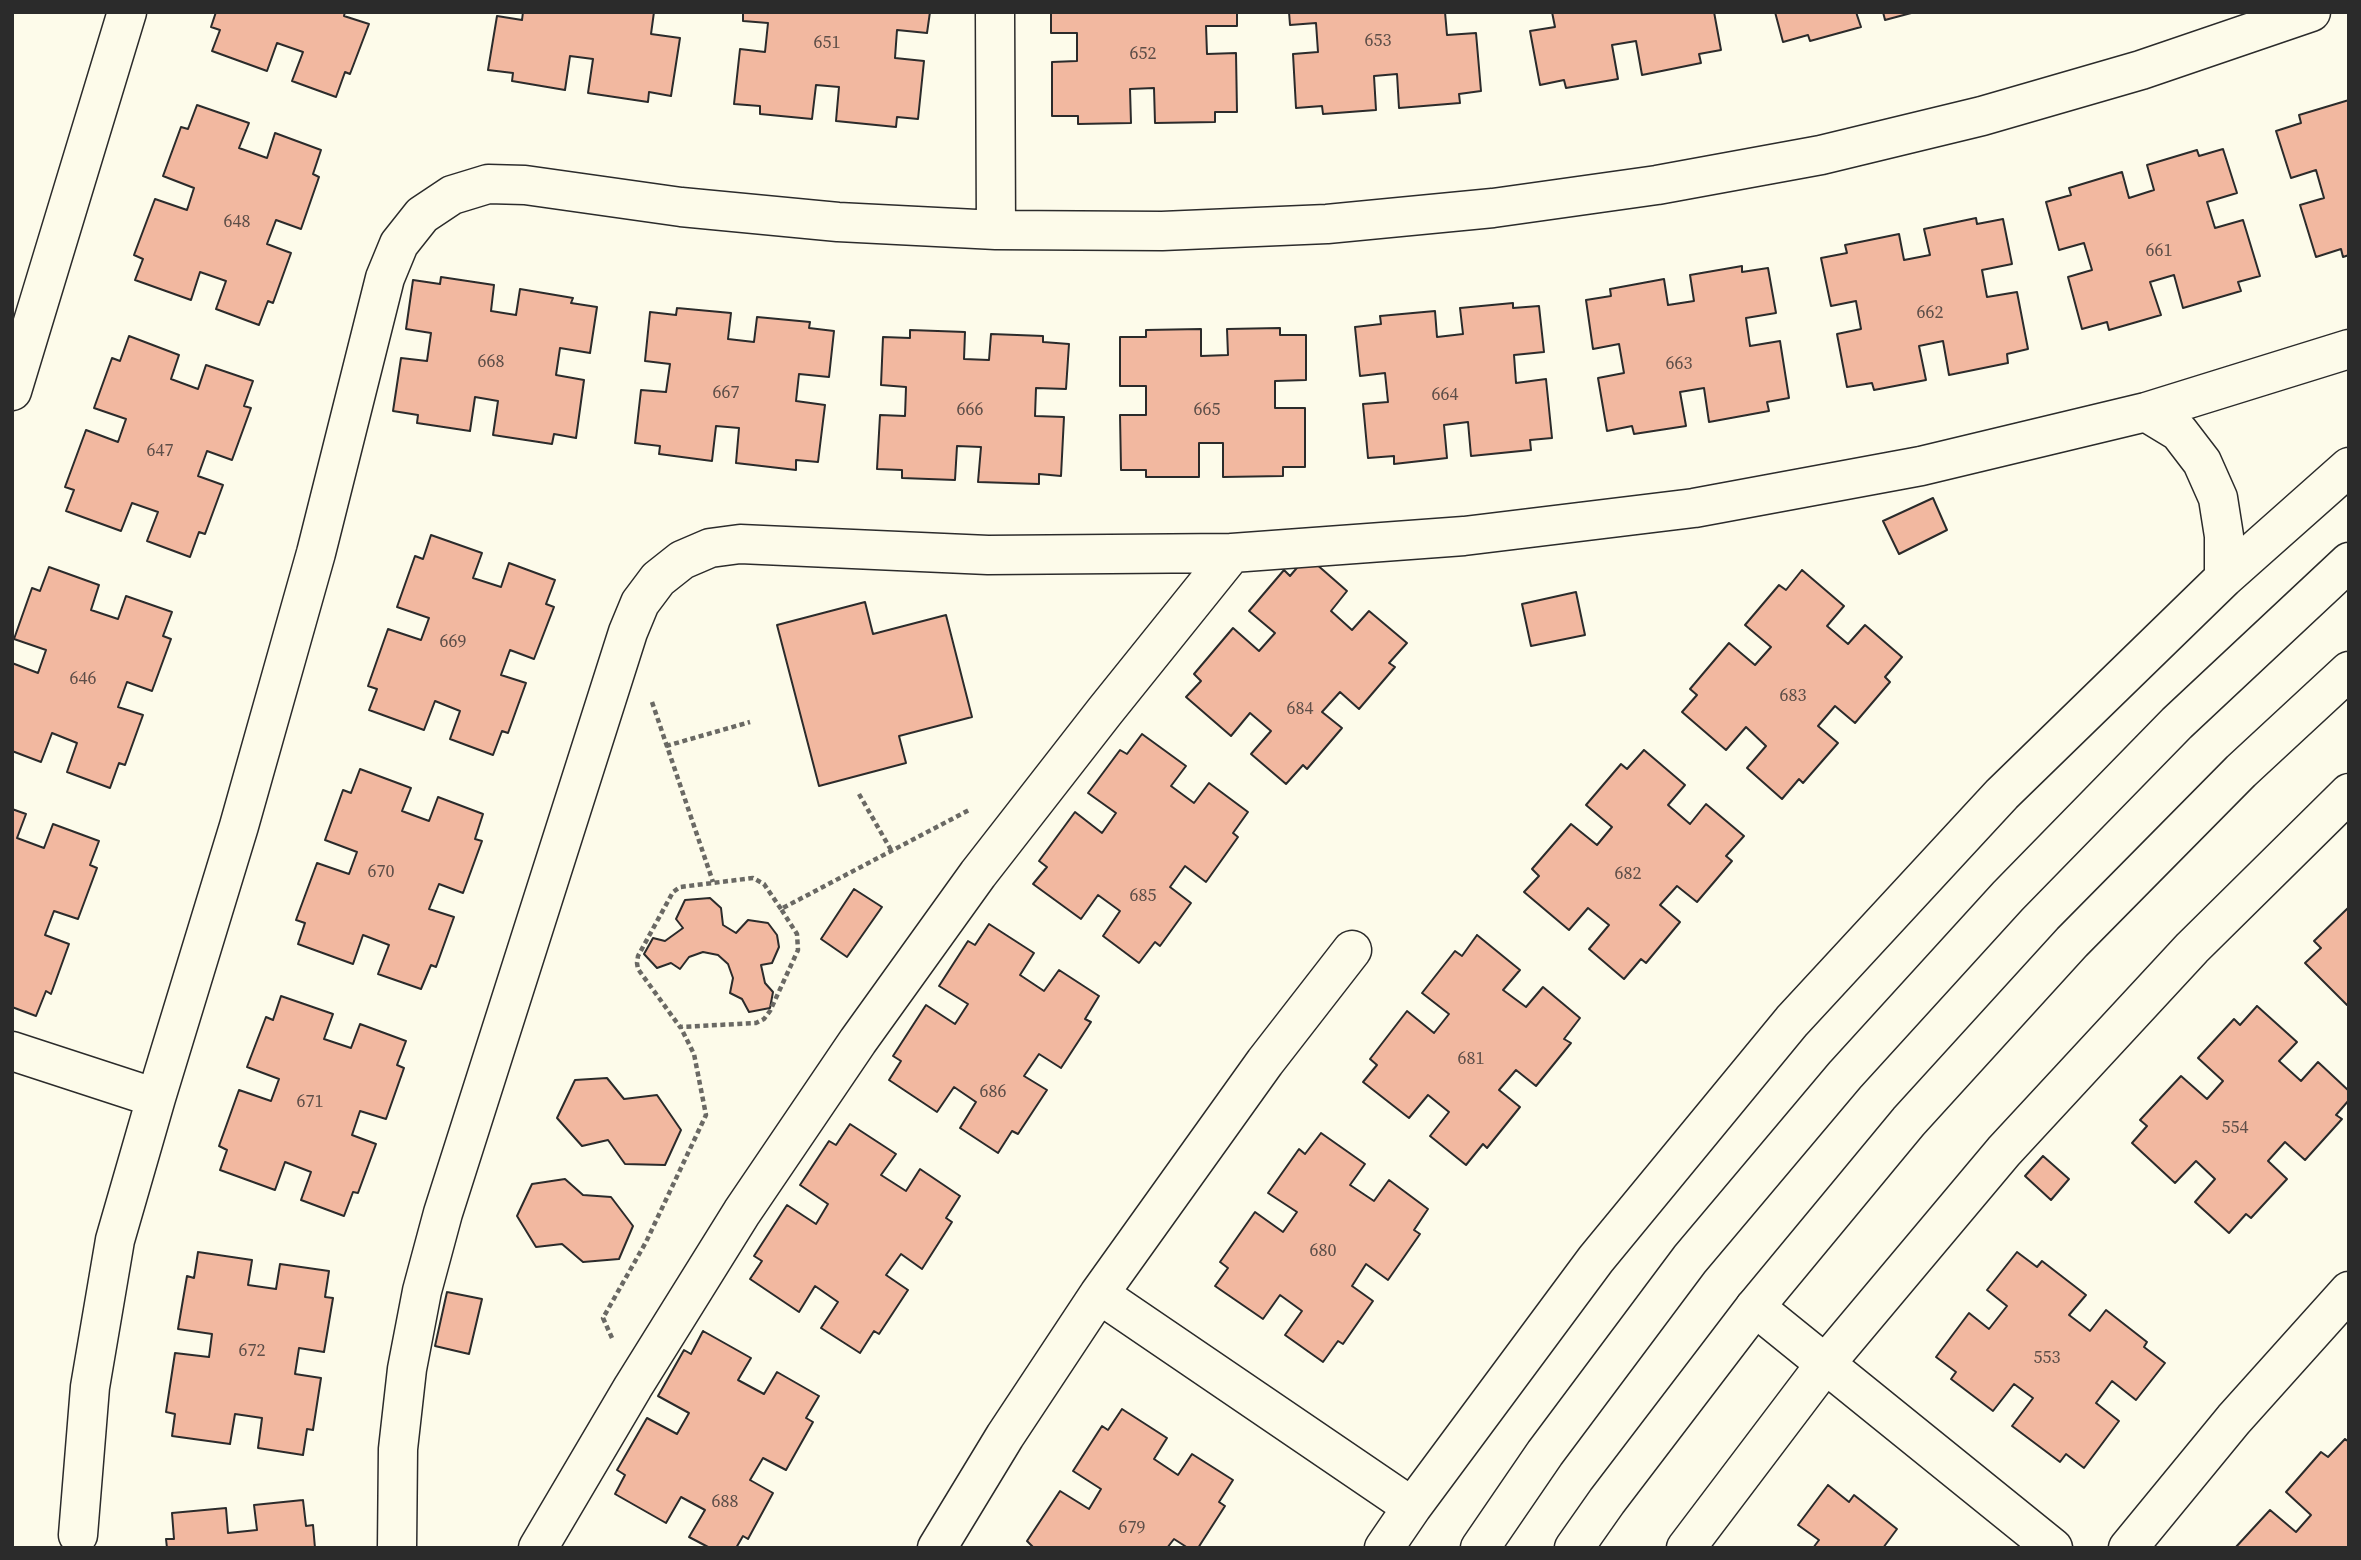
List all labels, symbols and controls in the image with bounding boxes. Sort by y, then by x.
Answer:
house number: 653 [1365,30,1391,52]
house number: 651 [814,32,840,54]
house number: 652 [1130,43,1156,65]
house number: 648 [224,211,250,233]
house number: 661 [2146,240,2172,262]
house number: 662 [1917,302,1943,324]
house number: 668 [478,351,504,373]
house number: 663 [1666,353,1692,375]
house number: 667 [713,382,739,404]
house number: 664 [1432,384,1458,406]
house number: 666 [957,399,983,421]
house number: 665 [1194,399,1220,421]
house number: 647 [147,440,173,462]
house number: 669 [440,631,466,653]
house number: 646 [70,668,96,690]
house number: 683 [1780,685,1806,707]
house number: 684 [1287,698,1313,720]
house number: 670 [368,861,394,883]
house number: 682 [1615,863,1641,885]
house number: 685 [1130,885,1156,907]
house number: 681 [1458,1048,1484,1070]
house number: 686 [980,1081,1006,1103]
house number: 671 [297,1091,323,1113]
house number: 554 [2222,1117,2248,1139]
house number: 680 [1310,1240,1336,1262]
house number: 672 [239,1340,265,1362]
house number: 553 [2034,1347,2060,1369]
house number: 688 [712,1491,738,1513]
house number: 679 [1119,1517,1145,1539]

